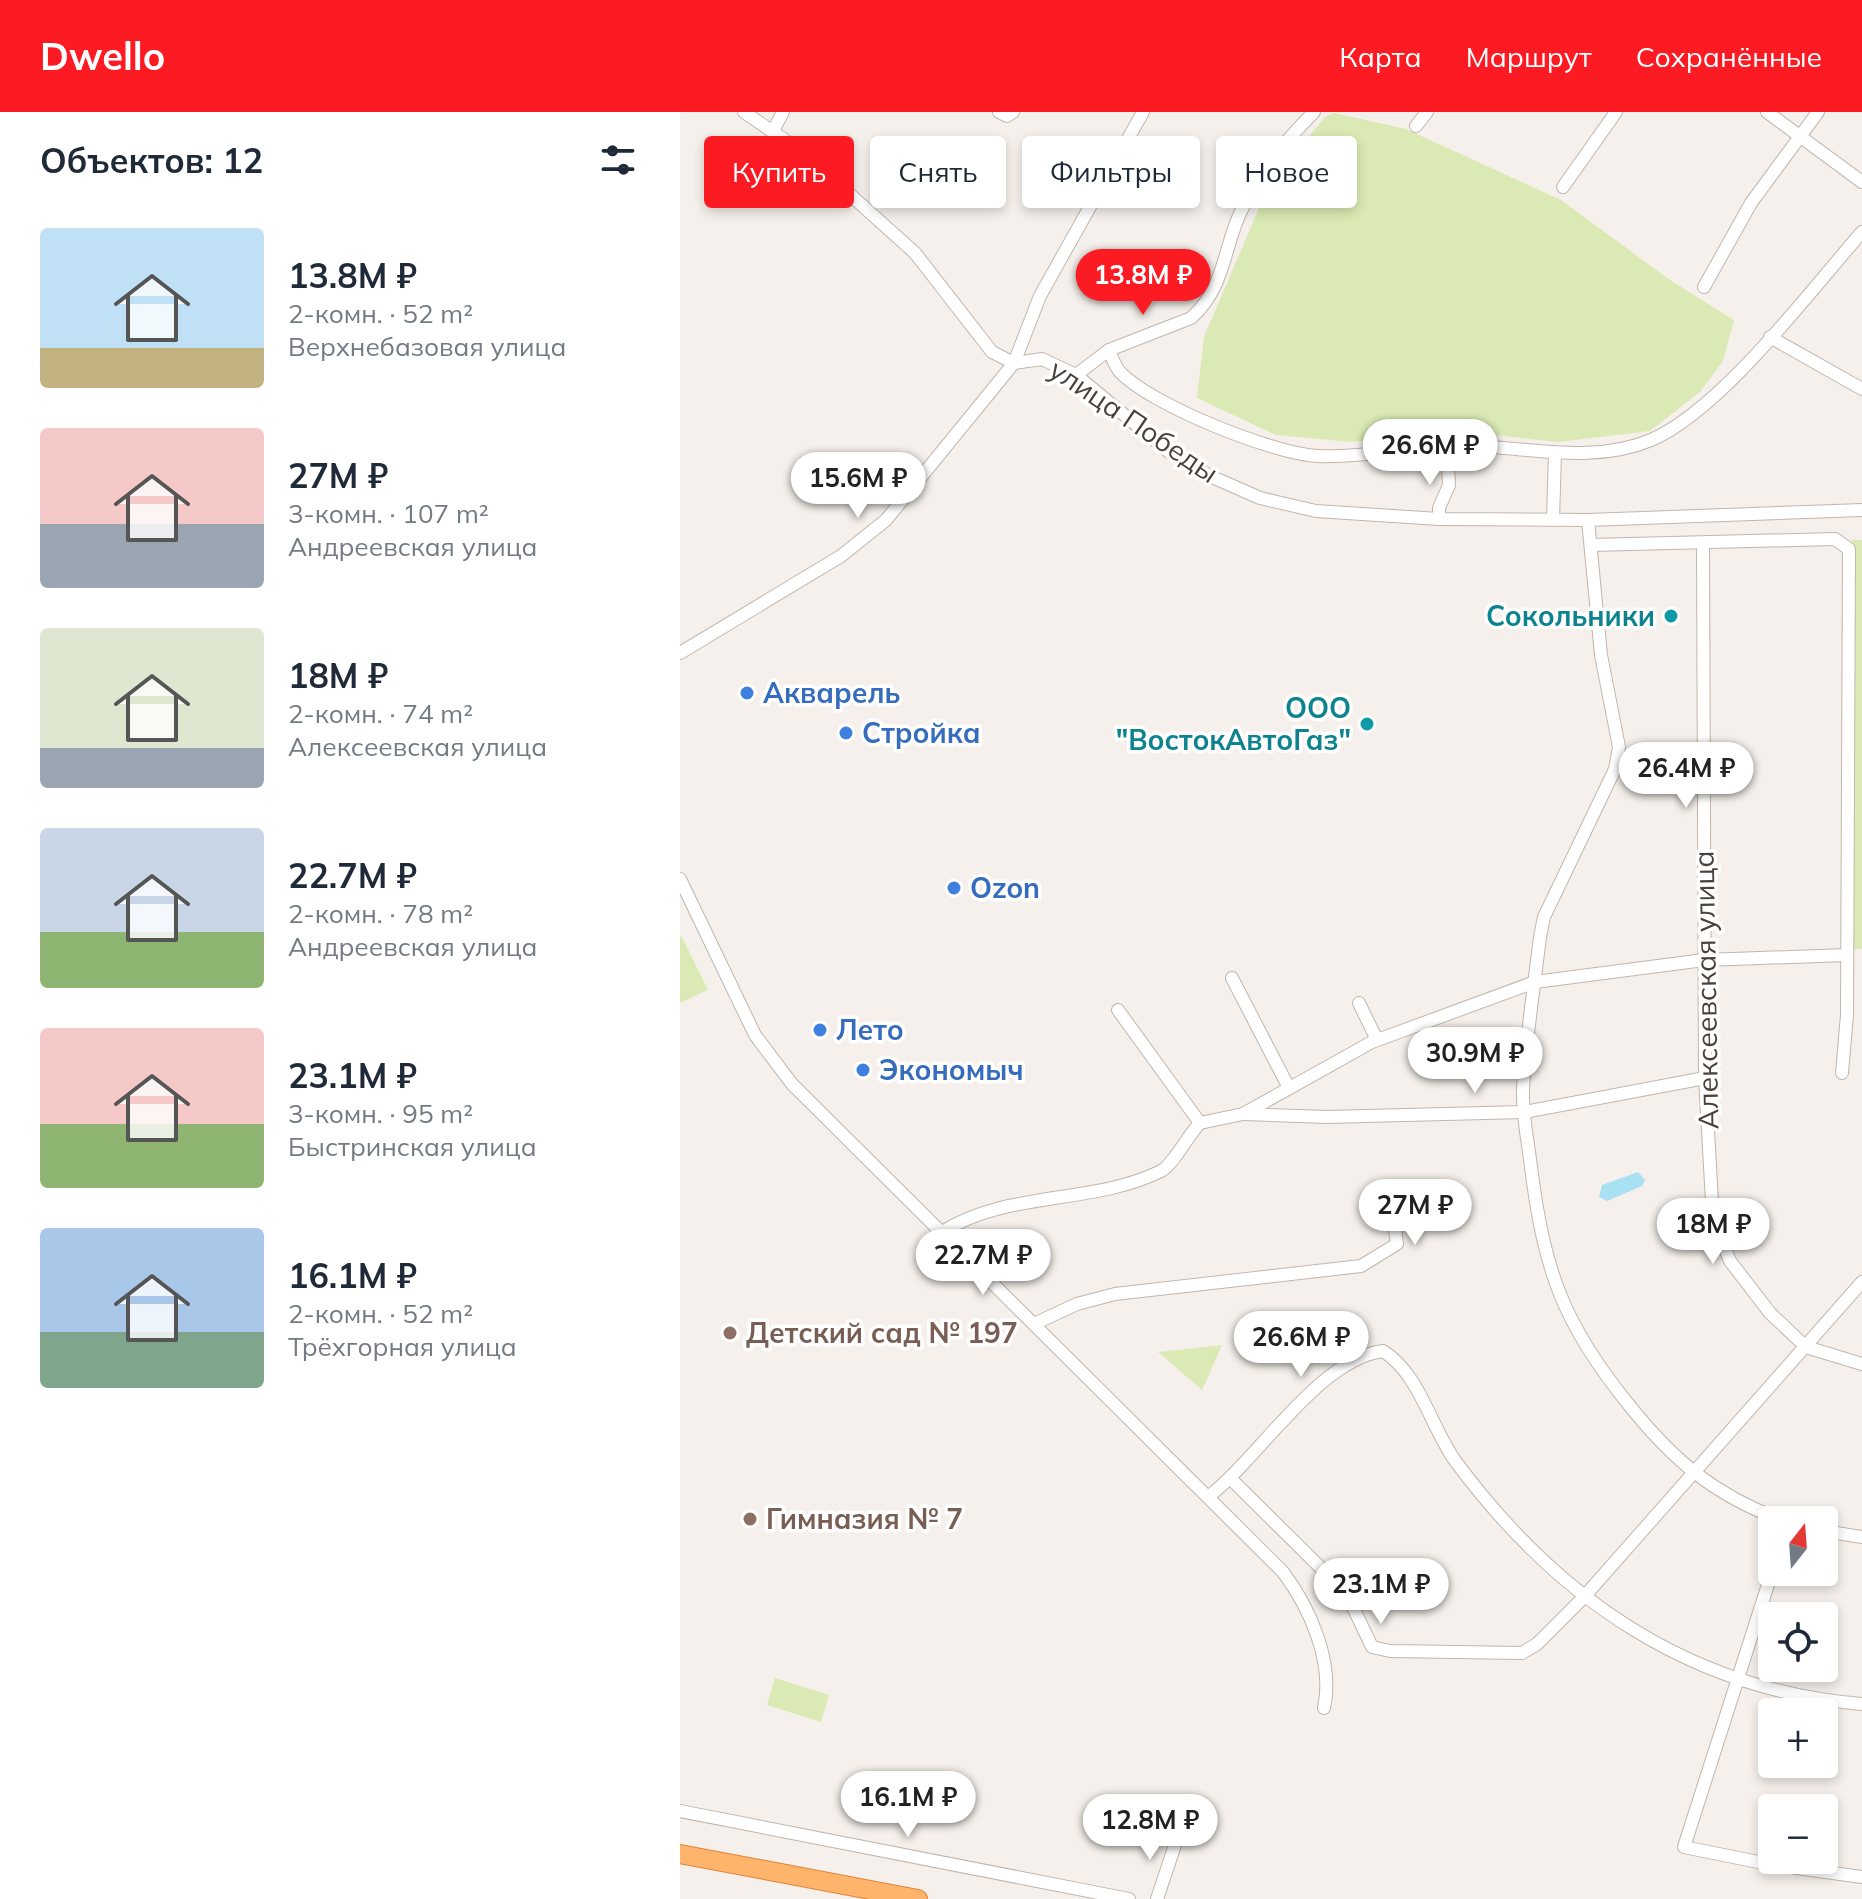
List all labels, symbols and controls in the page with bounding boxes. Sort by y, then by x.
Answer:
text: Dwello [40,32,165,80]
text: Карта [1339,39,1422,74]
text: Маршрут [1466,39,1592,74]
text: Сохранённые [1636,39,1822,74]
chip: Купить [704,136,854,208]
chip: Снять [870,136,1006,208]
chip: Фильтры [1022,136,1200,208]
chip: Новое [1216,136,1357,208]
icon: filters [596,138,640,182]
text: Объектов: 12 [40,139,263,182]
pin: 13.8M ₽ [1069,249,1217,317]
text: 13.8M ₽ [288,254,417,297]
text: 13.8M ₽ [1094,258,1192,291]
icon: home [104,260,200,356]
text: 2-комн. · 52 m² [288,297,473,330]
text: Верхнебазовая улица [288,330,566,363]
street label: улица Победы [1043,351,1225,490]
pin: 26.6M ₽ [1356,419,1504,487]
text: 26.6M ₽ [1381,428,1479,461]
pin: 15.6M ₽ [784,452,932,520]
text: 27M ₽ [288,454,388,497]
icon: home [104,460,200,556]
text: 15.6M ₽ [809,461,907,494]
text: 3-комн. · 107 m² [288,497,489,530]
text: Андреевская улица [288,530,537,563]
place label: Сокольники [1486,598,1655,633]
marker: Сокольники [1662,607,1680,625]
text: 18M ₽ [288,654,388,697]
icon: home [104,660,200,756]
place label: Акварель [763,675,900,710]
marker: Акварель [738,684,756,702]
place label: ООО "ВостокАвтоГаз" [1116,690,1351,757]
text: 2-комн. · 74 m² [288,697,473,730]
place label: Стройка [862,715,980,750]
marker: ООО "ВостокАвтоГаз" [1358,715,1376,733]
marker: Стройка [837,724,855,742]
text: Алексеевская улица [288,730,547,763]
pin: 26.4M ₽ [1612,742,1760,810]
text: 26.4M ₽ [1637,751,1735,784]
street label: Алексеевская улица [1686,850,1725,1130]
text: 22.7M ₽ [288,854,417,897]
icon: home [104,860,200,956]
place label: Ozon [970,870,1040,905]
marker: Ozon [945,879,963,897]
text: 2-комн. · 78 m² [288,897,473,930]
text: Андреевская улица [288,930,537,963]
place label: Лето [836,1012,904,1047]
marker: Лето [811,1021,829,1039]
pin: 30.9M ₽ [1401,1027,1549,1095]
text: 30.9M ₽ [1426,1036,1524,1069]
place label: Экономыч [879,1052,1024,1087]
text: 23.1M ₽ [288,1054,417,1097]
icon: home [104,1060,200,1156]
marker: Экономыч [854,1061,872,1079]
text: 3-комн. · 95 m² [288,1097,473,1130]
text: Быстринская улица [288,1130,537,1163]
pin: 27M ₽ [1359,1179,1471,1247]
text: 27M ₽ [1377,1188,1453,1221]
pin: 18M ₽ [1657,1198,1769,1266]
text: 18M ₽ [1675,1207,1751,1240]
pin: 22.7M ₽ [909,1229,1057,1297]
text: 22.7M ₽ [934,1238,1032,1271]
text: 16.1M ₽ [288,1254,417,1297]
icon: home [104,1260,200,1356]
text: 2-комн. · 52 m² [288,1297,473,1330]
pin: 26.6M ₽ [1227,1311,1375,1379]
place label: Детский сад № 197 [746,1315,1018,1350]
text: 26.6M ₽ [1252,1320,1350,1353]
marker: Детский сад № 197 [721,1324,739,1342]
text: Трёхгорная улица [288,1330,517,1363]
place label: Гимназия № 7 [766,1501,963,1536]
north arrow [1758,1506,1838,1586]
map controls [1758,1506,1838,1874]
marker: Гимназия № 7 [741,1510,759,1528]
pin: 23.1M ₽ [1307,1558,1455,1626]
text: 23.1M ₽ [1332,1567,1430,1600]
button: locate [1758,1602,1838,1682]
button: + [1758,1698,1838,1778]
pin: 16.1M ₽ [834,1771,982,1839]
text: 16.1M ₽ [859,1780,957,1813]
pin: 12.8M ₽ [1076,1794,1224,1862]
button: − [1758,1794,1838,1874]
text: 12.8M ₽ [1101,1803,1199,1836]

